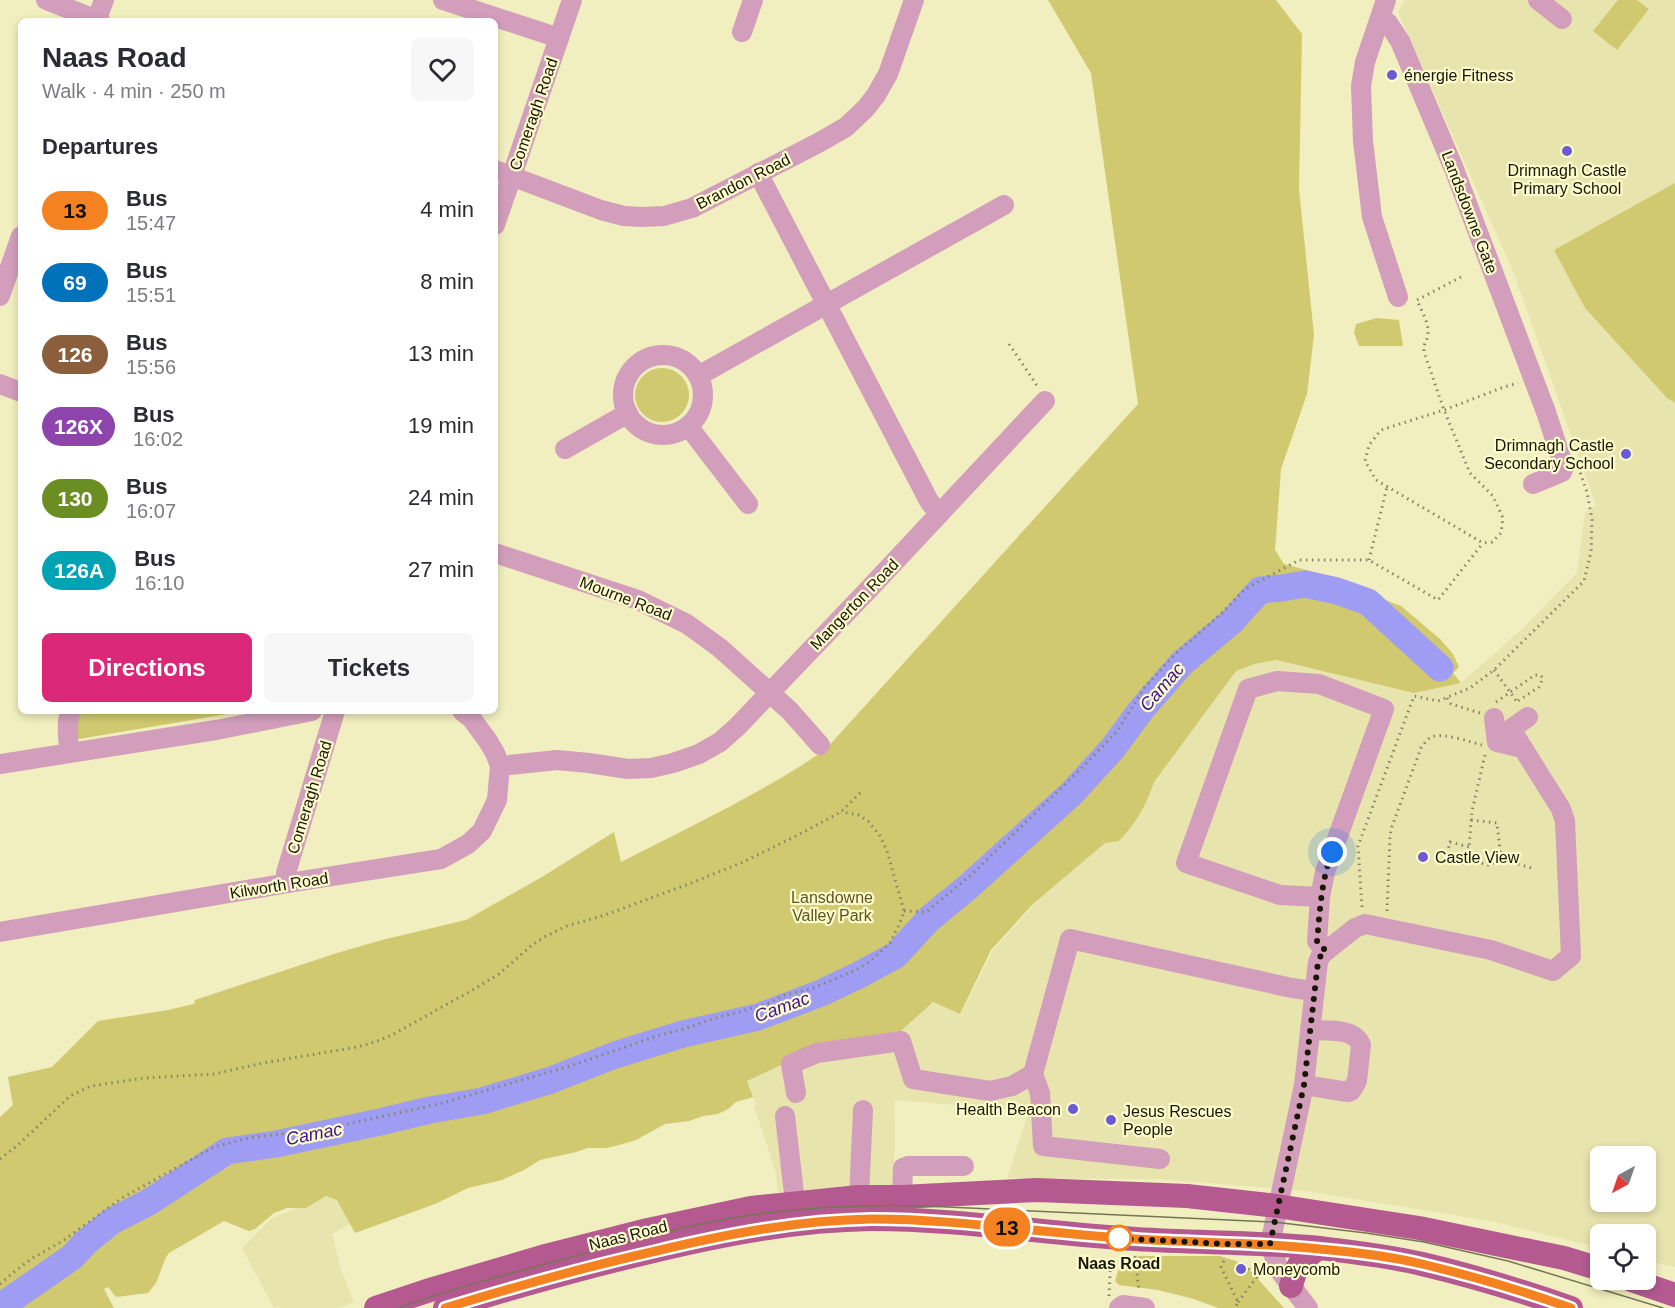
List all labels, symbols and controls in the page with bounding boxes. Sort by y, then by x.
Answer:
button: heart [411,38,474,101]
text: Naas Road [42,42,187,73]
street label: Comeragh Road [506,56,561,172]
place label: énergie Fitness [1404,67,1513,84]
marker: énergie Fitness [1385,68,1399,82]
text: Walk · 4 min · 250 m [42,80,226,102]
text: Departures [42,134,158,159]
marker: Drimnagh Castle Primary School [1560,144,1574,158]
street label: Landsdowne Gate [1438,149,1501,276]
street label: Brandon Road [693,150,793,212]
place label: Drimnagh Castle Primary School [1507,162,1627,197]
text: Bus [126,186,168,211]
text: 4 min [420,197,474,222]
text: 13 [63,199,87,222]
text: 15:47 [126,212,176,234]
text: Bus [126,258,168,283]
text: 8 min [420,269,474,294]
text: 69 [63,271,87,294]
text: 15:51 [126,284,176,306]
text: Bus [126,330,168,355]
text: 13 min [408,341,474,366]
text: 126 [57,343,93,366]
text: 15:56 [126,356,176,378]
text: Bus [133,402,175,427]
text: 19 min [408,413,474,438]
text: 126X [54,415,103,438]
text: 16:02 [133,428,183,450]
place label: Drimnagh Castle Secondary School [1484,437,1614,472]
marker: Drimnagh Castle Secondary School [1619,447,1633,461]
text: Bus [126,474,168,499]
text: 24 min [408,485,474,510]
text: 130 [57,487,93,510]
text: 16:07 [126,500,176,522]
text: Bus [134,546,176,571]
street label: Mangerton Road [807,556,902,653]
text: 27 min [408,557,474,582]
text: 126A [54,559,104,582]
text: 16:10 [134,572,184,594]
street label: Mourne Road [578,573,674,624]
button: Directions [42,633,252,702]
button: Tickets [264,633,474,702]
water label: Camac [1136,659,1188,715]
street label: Comeragh Road [284,739,335,856]
your location [1317,837,1347,867]
place label: Castle View [1435,849,1520,866]
marker: Castle View [1416,850,1430,864]
street label: Kilworth Road [229,869,330,902]
park label: Lansdowne Valley Park [791,889,873,924]
water label: Camac [752,988,812,1026]
place label: Health Beacon [956,1101,1061,1118]
marker: Health Beacon [1066,1102,1080,1116]
place label: Jesus Rescues People [1123,1103,1232,1138]
marker: Jesus Rescues People [1104,1113,1118,1127]
water label: Camac [284,1119,344,1149]
north arrow [1590,1146,1656,1212]
map controls [1590,1146,1656,1290]
line badge: 13 [980,1208,1034,1246]
text: 13 [995,1216,1019,1239]
street label: Naas Road [587,1218,669,1253]
button: locate [1590,1224,1656,1290]
marker: Naas Road [1106,1225,1132,1251]
place label: Naas Road [1078,1255,1160,1272]
place label: Moneycomb [1253,1261,1340,1278]
marker: Moneycomb [1234,1262,1248,1276]

